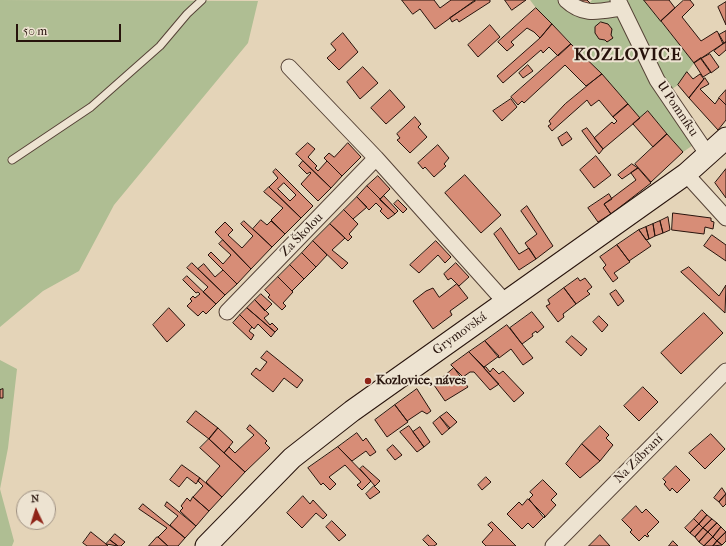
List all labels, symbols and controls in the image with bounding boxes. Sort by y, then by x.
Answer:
scale bar [18,16,123,42]
text: 50 m [23,24,47,38]
district label: KOZLOVICE [574,46,682,66]
street label: U Pomníku [653,78,701,140]
street label: Za Školou [277,210,327,260]
street label: Grymovská [430,309,490,359]
place label: Kozlovice, náves [376,373,466,389]
marker: Kozlovice, náves [363,376,373,386]
street label: Na Zábraní [611,431,667,487]
north arrow [16,490,56,530]
text: N [31,492,40,505]

